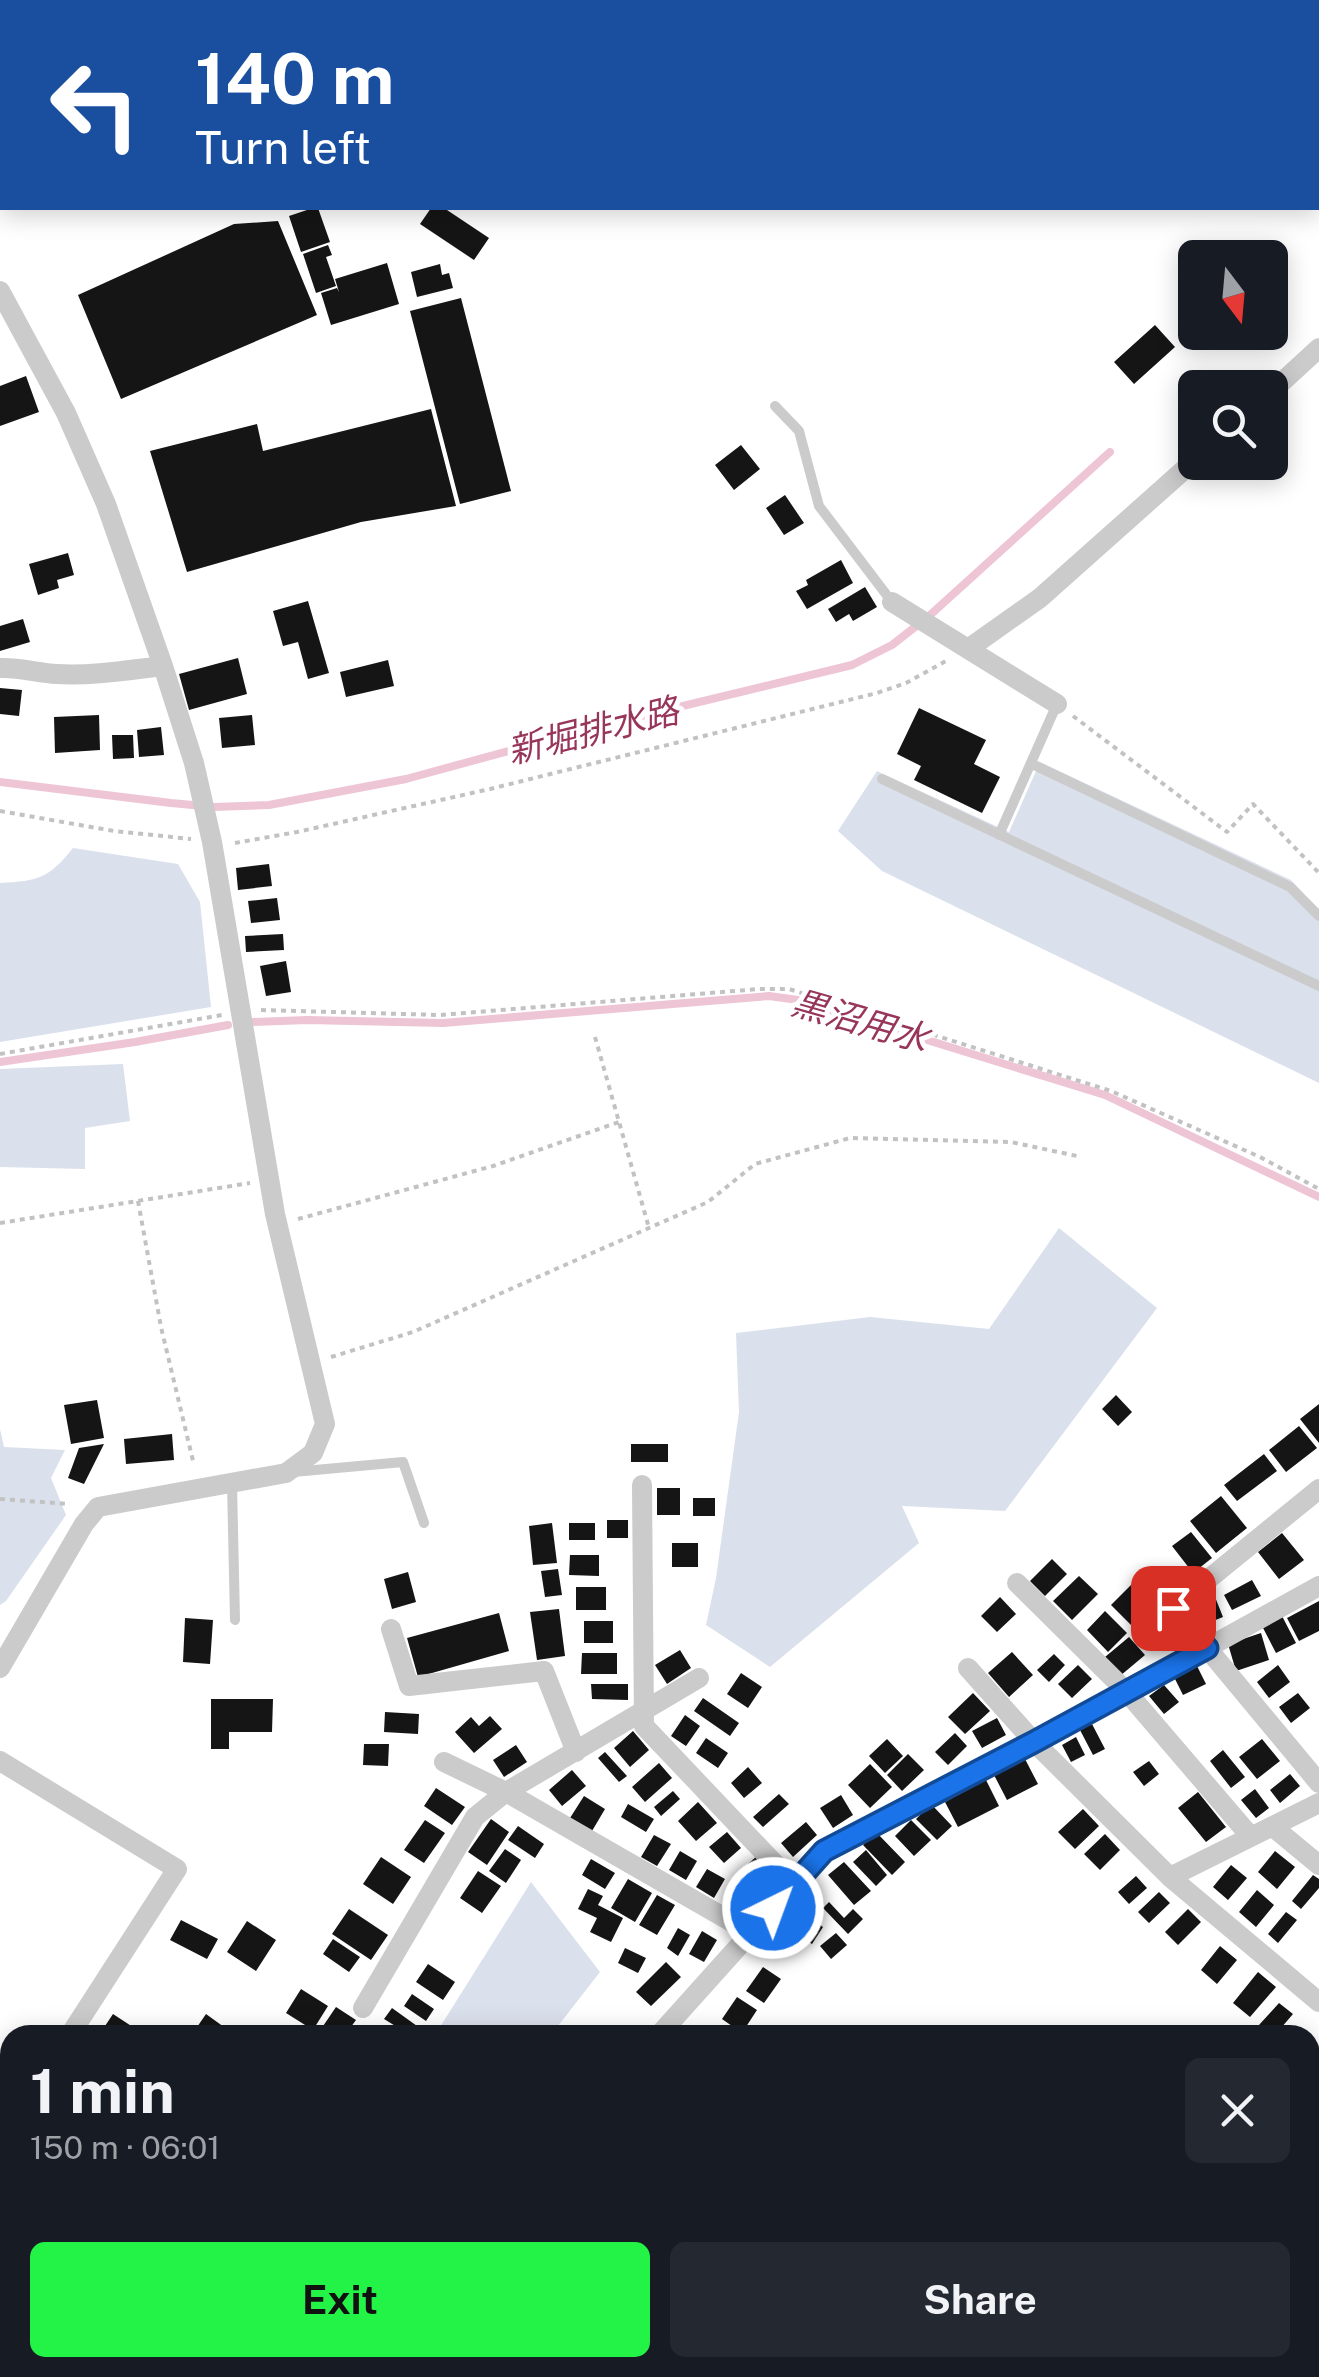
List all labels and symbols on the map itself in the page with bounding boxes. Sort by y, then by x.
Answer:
north arrow [1178,240,1288,350]
water label: 新堀排水路 [503,689,686,772]
water label: 黒沼用水 [787,982,937,1061]
pin [1131,1566,1216,1651]
position arrow [721,1856,825,1960]

